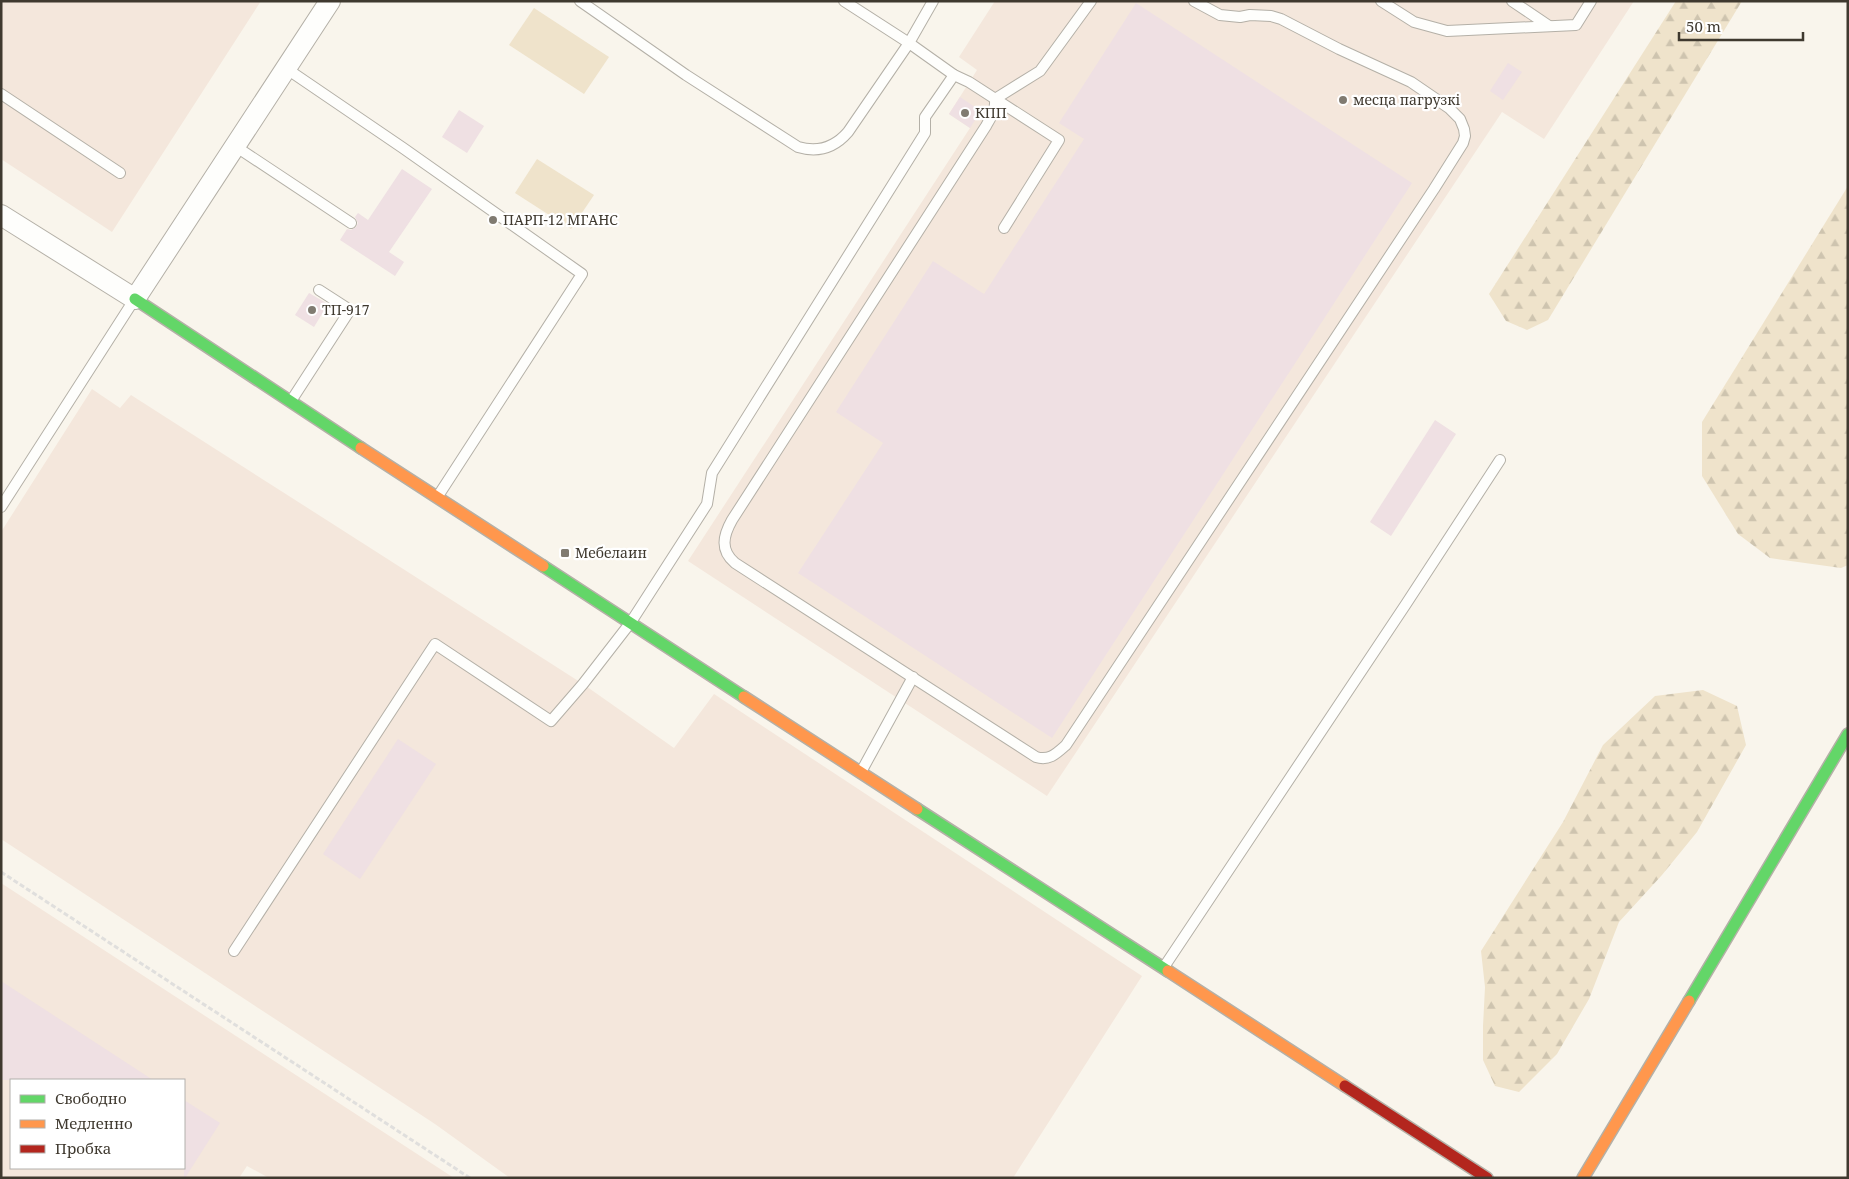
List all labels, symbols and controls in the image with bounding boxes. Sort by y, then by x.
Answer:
scale bar [1679,10,1803,42]
text: 50 m [1686,16,1721,36]
place label: месца пагрузкі [1353,90,1460,109]
marker: месца пагрузкі [1337,94,1349,106]
place label: КПП [975,103,1007,122]
marker: КПП [959,107,971,119]
place label: ПАРП-12 МГАНС [503,210,618,229]
marker: ПАРП-12 МГАНС [487,214,499,226]
place label: ТП-917 [322,300,370,319]
marker: ТП-917 [306,304,318,316]
place label: Мебелаин [575,543,647,562]
marker: Мебелаин [559,547,571,559]
legend [10,1079,185,1169]
text: Свободно [55,1088,127,1108]
text: Медленно [55,1113,133,1133]
text: Пробка [55,1138,111,1158]

